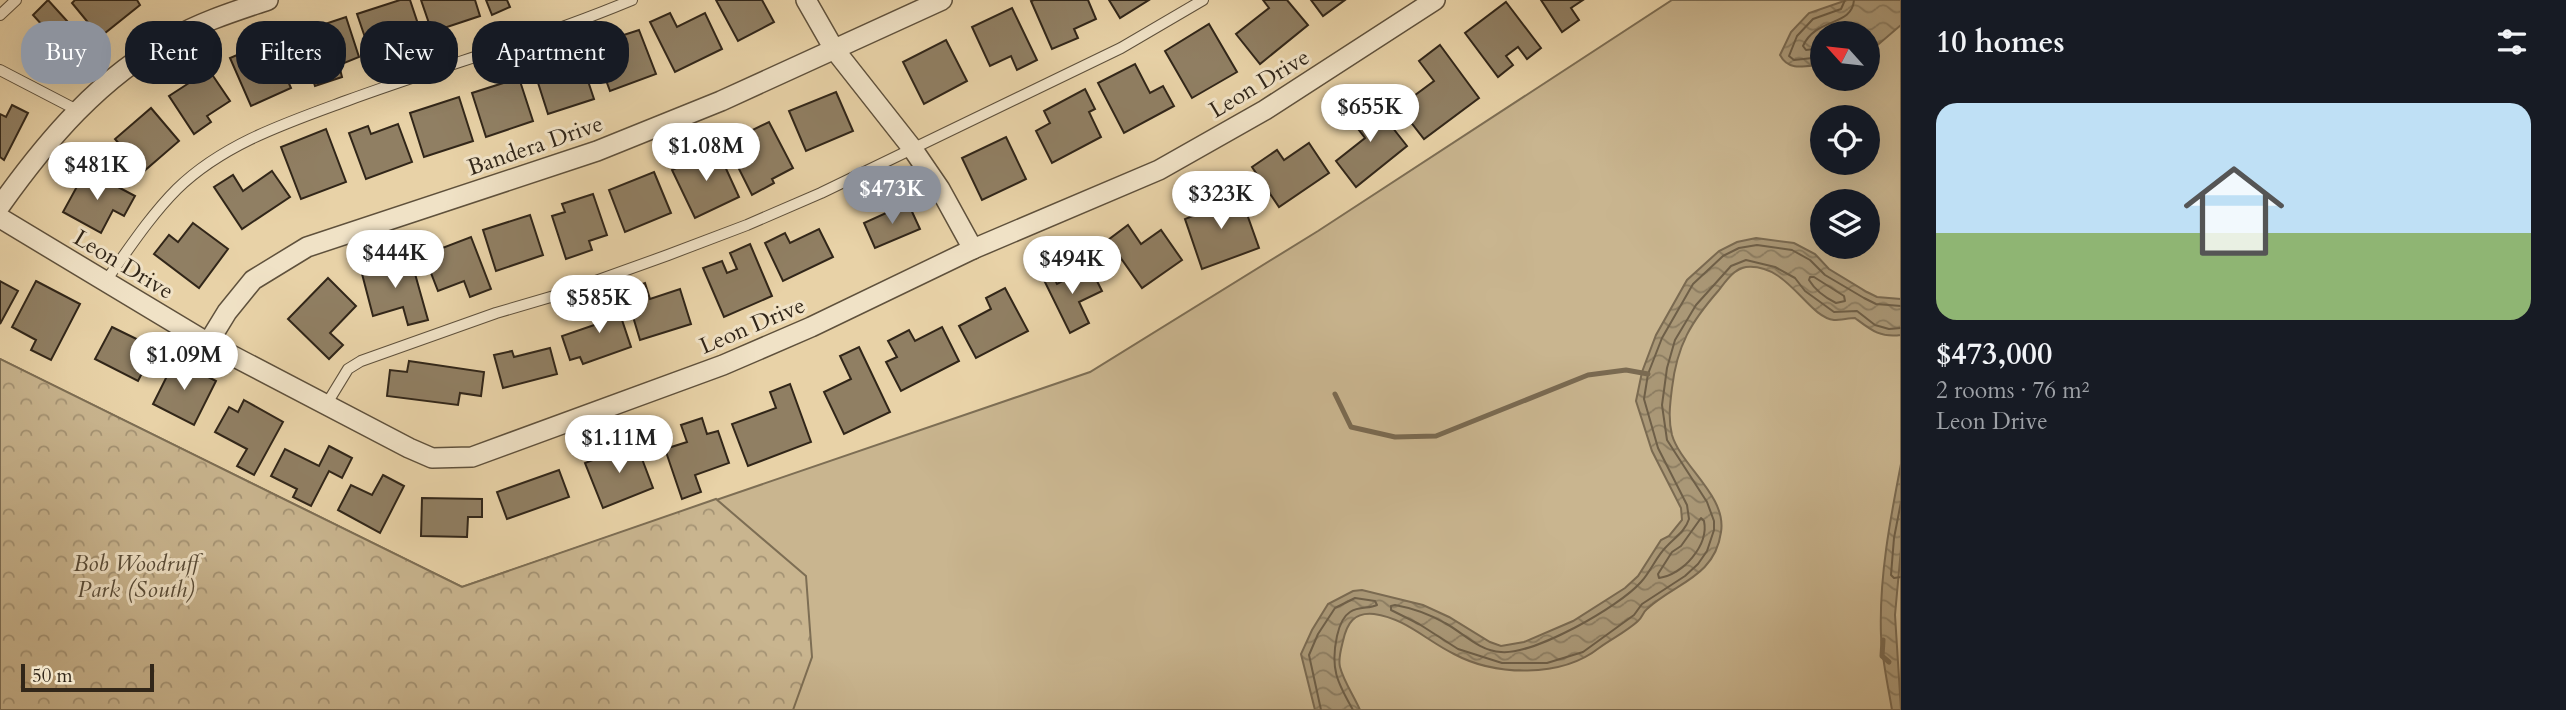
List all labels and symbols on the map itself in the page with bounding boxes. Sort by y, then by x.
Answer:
north arrow [1810,21,1880,91]
street label: Leon Drive [1203,41,1315,125]
pin: $655K [1321,85,1419,144]
street label: Bandera Drive [463,108,607,183]
pin: $1.08M [649,124,763,183]
pin: $481K [48,142,146,202]
pin: $473K [843,166,941,226]
pin: $323K [1172,172,1270,231]
street label: Leon Drive [68,222,180,306]
pin: $444K [346,230,444,290]
pin: $494K [1023,236,1121,296]
pin: $585K [550,276,648,335]
street label: Leon Drive [695,289,810,362]
pin: $1.09M [127,332,241,392]
pin: $1.11M [562,416,676,475]
park label: Bob Woodruff Park (South) [73,548,204,605]
scale bar [21,661,154,693]

